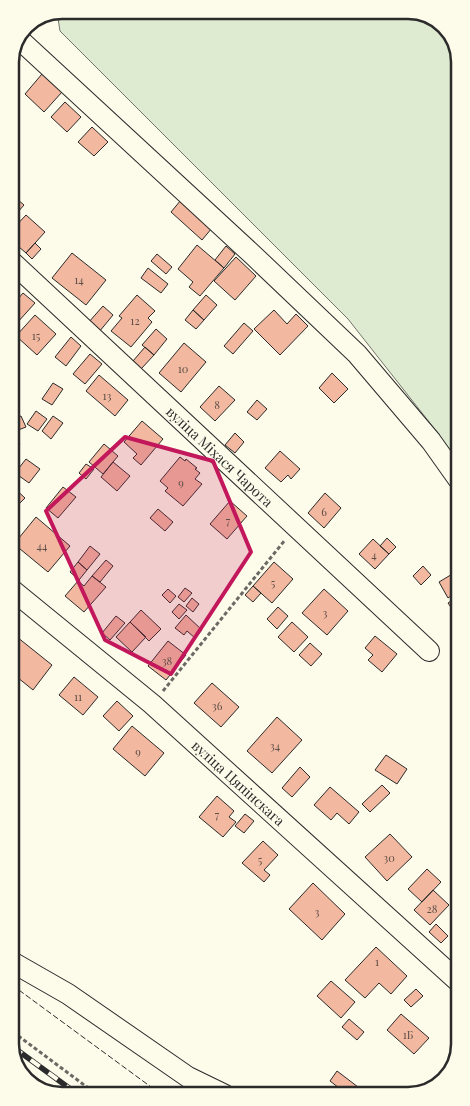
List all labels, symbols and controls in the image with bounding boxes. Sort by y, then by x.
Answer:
house number: 14 [74,272,84,287]
house number: 12 [130,313,140,328]
house number: 15 [32,328,41,343]
house number: 10 [178,361,189,376]
house number: 13 [103,388,111,403]
house number: 8 [214,397,220,412]
street label: вуліца Міхася Чарота [163,402,278,511]
house number: 9 [178,475,184,490]
house number: 6 [321,504,327,519]
house number: 7 [226,513,231,528]
house number: 44 [37,538,48,553]
house number: 4 [371,547,377,562]
house number: 5 [271,575,276,590]
house number: 3 [323,605,328,620]
house number: 38 [162,653,173,668]
house number: 11 [74,689,82,704]
house number: 36 [212,698,223,713]
street label: вуліца Цяпінскага [188,736,289,830]
house number: 34 [270,738,281,753]
house number: 9 [135,744,141,759]
house number: 7 [215,807,220,822]
house number: 30 [383,850,395,865]
house number: 5 [258,852,263,867]
house number: 28 [427,901,438,916]
house number: 3 [315,904,320,919]
house number: 1 [375,954,379,969]
house number: 1Б [403,1027,414,1042]

